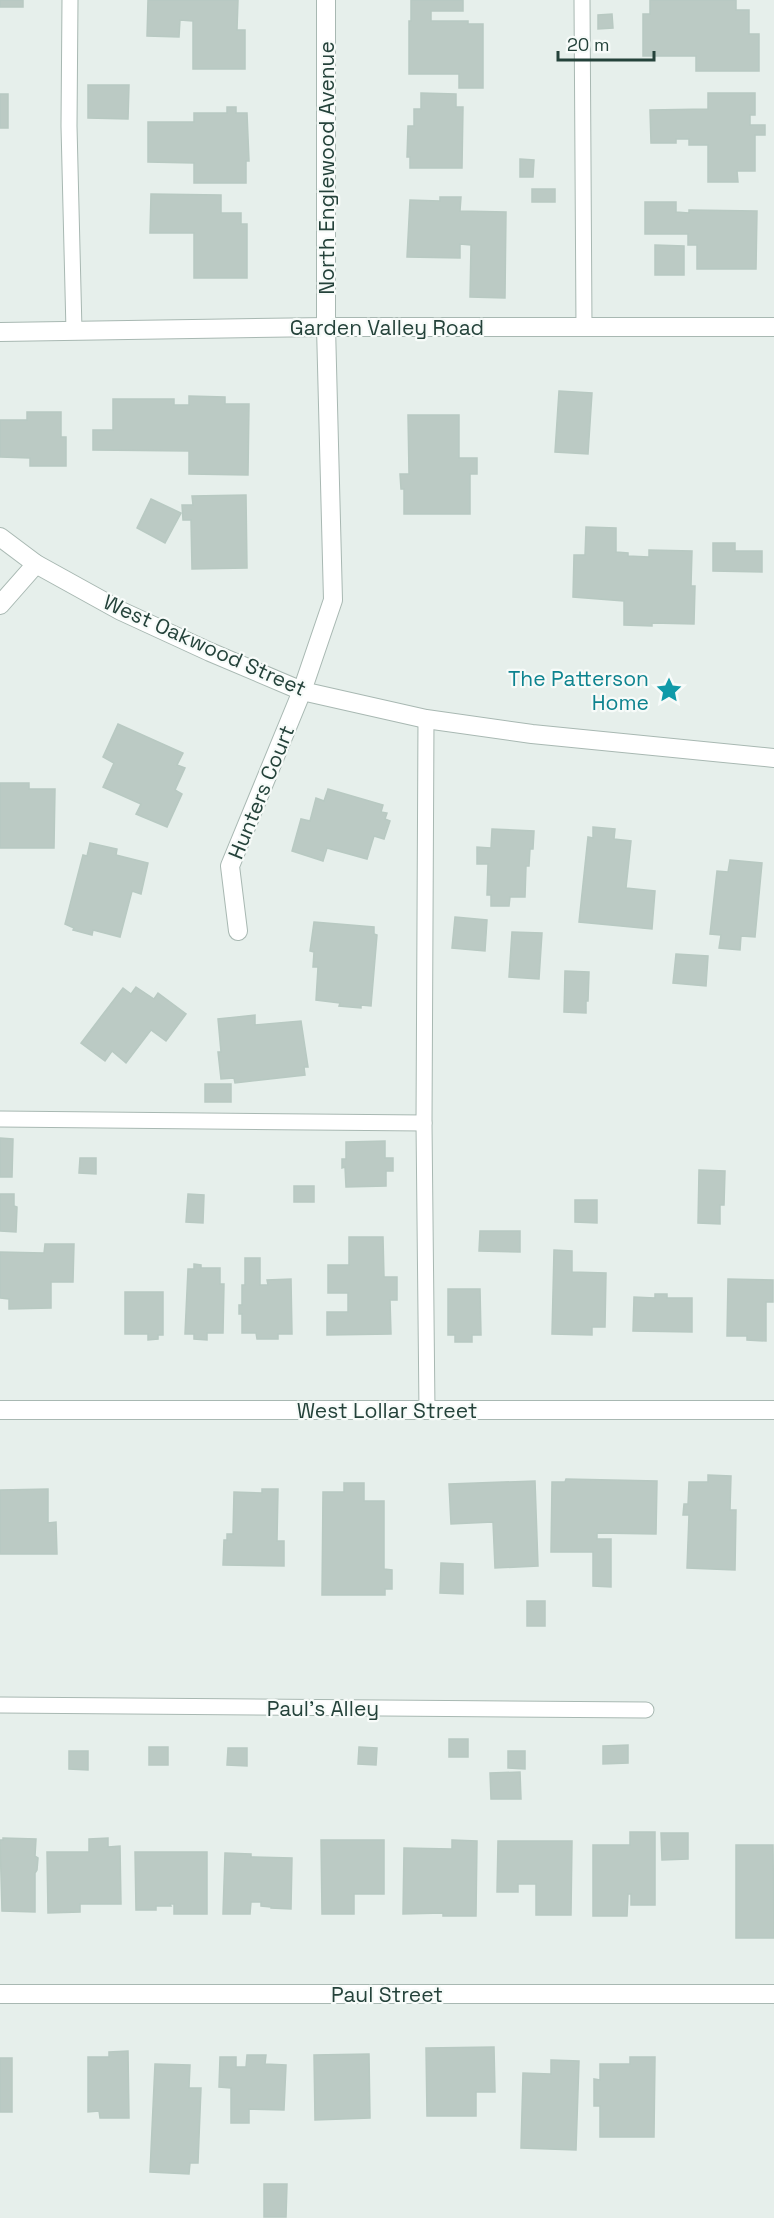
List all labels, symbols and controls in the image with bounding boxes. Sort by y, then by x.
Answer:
scale bar [558,24,654,62]
text: 20 m [567,33,610,56]
street label: North Englewood Avenue [313,41,340,295]
street label: Garden Valley Road [290,314,484,341]
street label: West Oakwood Street [99,588,311,702]
place label: The Patterson Home [508,665,649,716]
place icon: The Patterson Home [654,675,684,705]
street label: Hunters Court [222,721,300,863]
street label: West Lollar Street [297,1397,477,1424]
street label: Paul's Alley [267,1695,379,1722]
street label: Paul Street [331,1981,443,2008]

